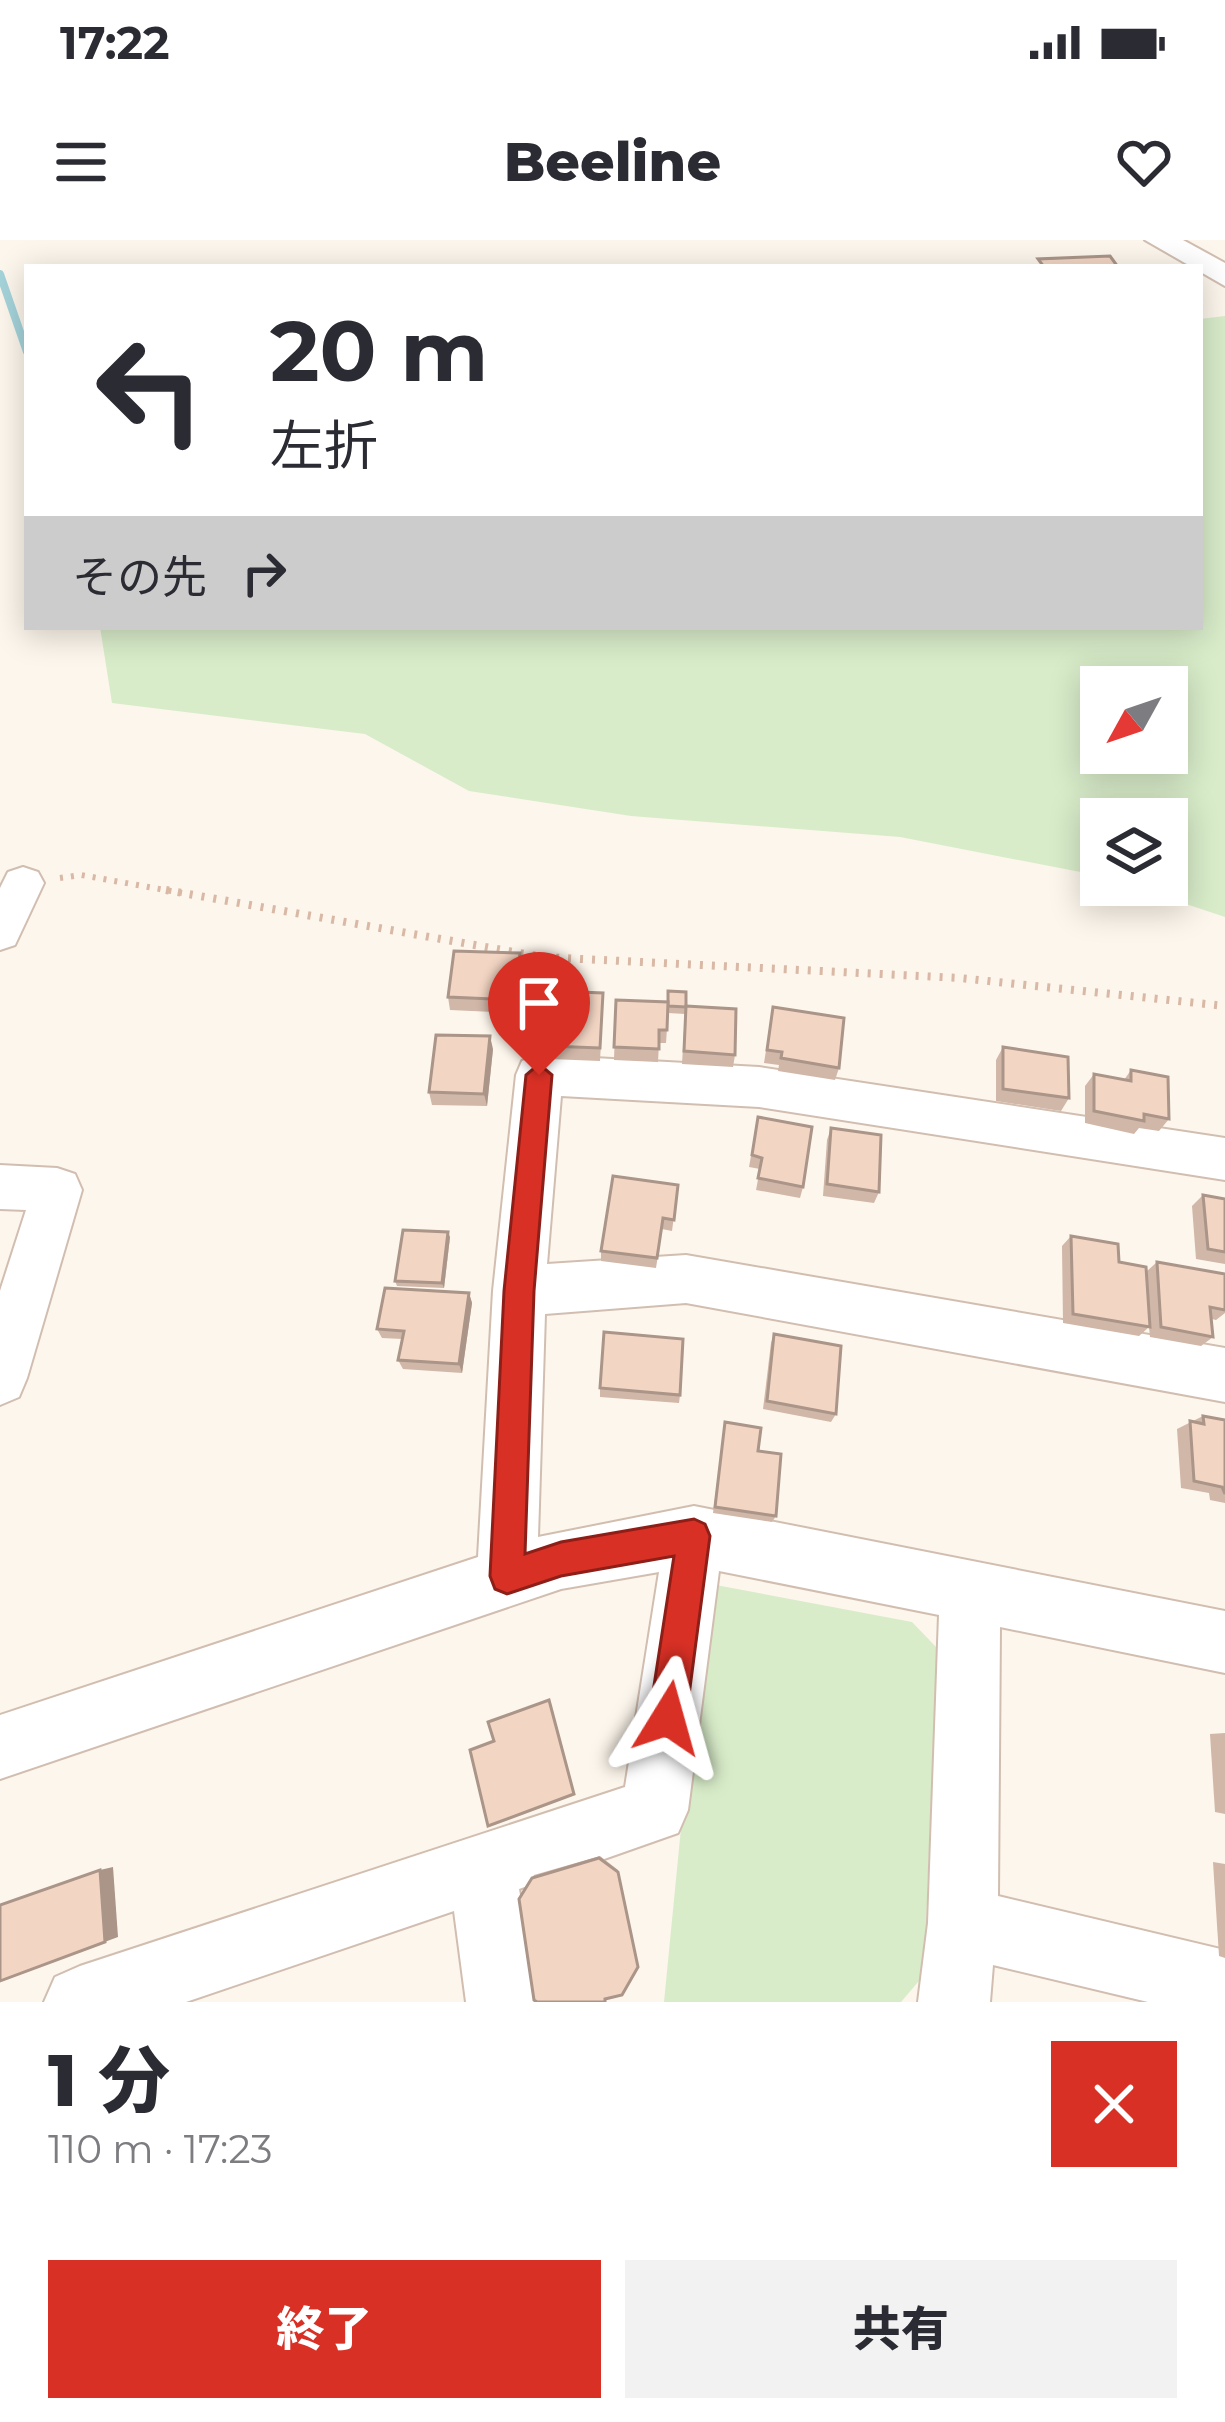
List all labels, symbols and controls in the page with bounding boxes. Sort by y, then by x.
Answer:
text: 17:22 [60,15,170,70]
icon: menu [48,129,114,195]
text: Beeline [504,129,721,195]
icon: heart [1111,129,1177,195]
text: 20 m [270,300,488,402]
icon: left [72,312,228,468]
text: 左折 [270,413,378,479]
icon: right [231,540,297,606]
text: その先 [72,549,207,604]
north arrow [1080,666,1188,774]
map controls [1080,666,1188,906]
button: layers [1080,798,1188,906]
pin [488,952,590,1075]
icon: arrive [506,970,572,1036]
position arrow [605,1655,731,1781]
text: 1 分 [48,2036,170,2124]
button: close [1051,2041,1177,2167]
text: 110 m · 17:23 [48,2125,273,2173]
button: 終了 [48,2260,601,2398]
button: 共有 [625,2260,1177,2398]

